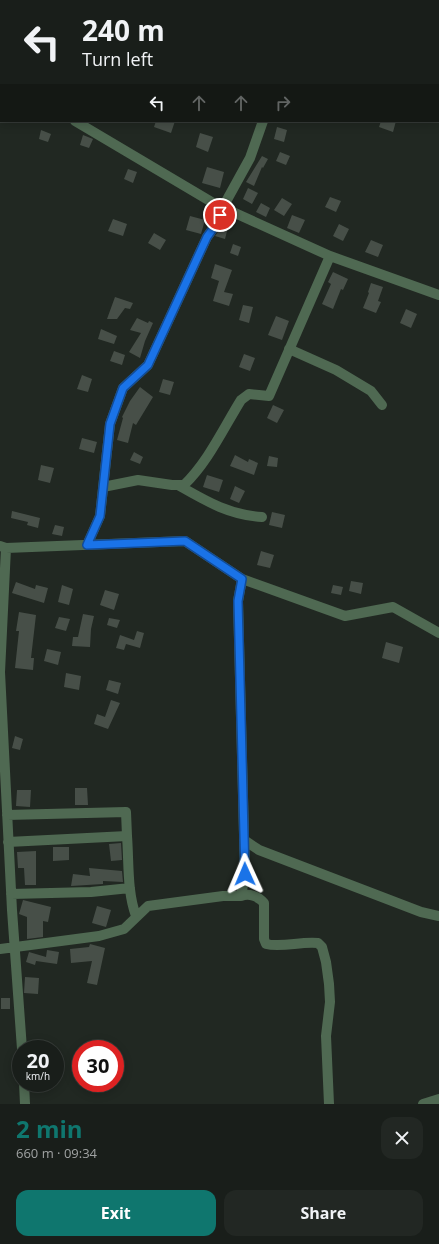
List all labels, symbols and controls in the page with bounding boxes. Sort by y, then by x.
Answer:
text: 240 m [82,11,165,49]
icon: left [16,16,68,68]
text: Turn left [82,47,153,71]
icon: left [146,92,168,114]
icon: ahead [188,92,210,114]
icon: ahead [230,92,252,114]
icon: right [272,92,294,114]
pin [203,198,237,232]
icon: arrive [209,204,231,226]
position arrow [224,853,266,895]
speed limit sign: 30 [72,1040,124,1092]
text: 20 [27,1047,49,1074]
text: km/h [26,1069,50,1083]
text: 2 min [16,1112,83,1145]
button: close [381,1117,423,1159]
text: 660 m · 09:34 [16,1144,97,1162]
button: Exit [16,1190,216,1236]
button: Share [224,1190,423,1236]

